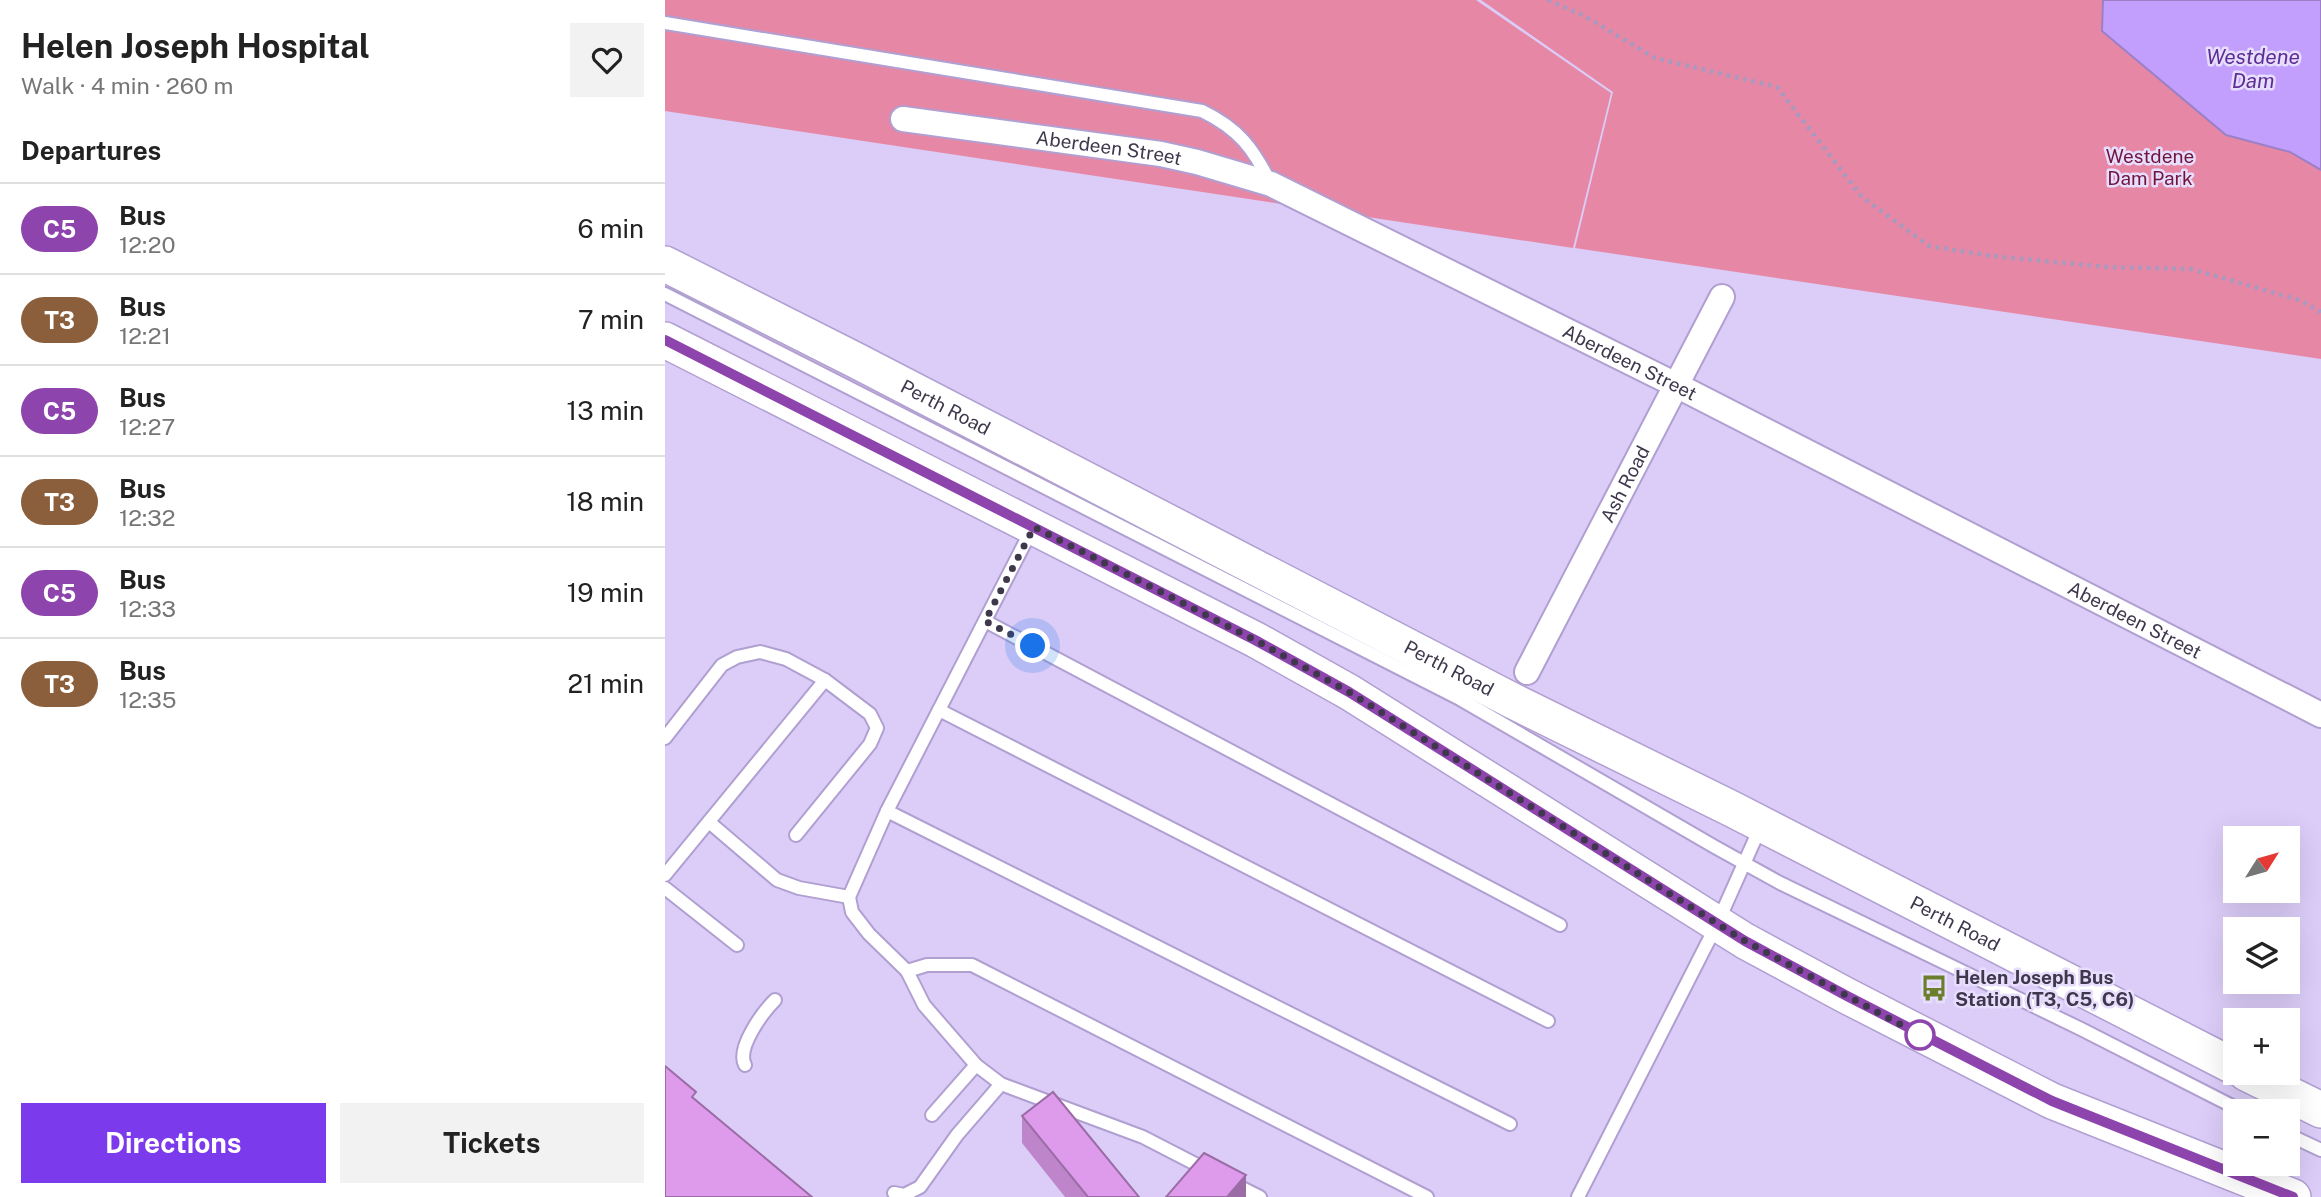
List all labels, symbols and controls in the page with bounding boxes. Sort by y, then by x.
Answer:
button: heart [570,23,644,97]
text: Helen Joseph Hospital [21,27,370,65]
water label: Westdene Dam [2206,44,2300,93]
text: Walk · 4 min · 260 m [21,72,234,99]
street label: Aberdeen Street [1035,126,1184,169]
text: Departures [21,135,161,166]
park label: Westdene Dam Park [2106,145,2194,189]
text: Bus [119,200,166,231]
text: 6 min [577,213,644,244]
text: C5 [43,215,76,243]
text: 12:20 [119,231,176,258]
text: Bus [119,291,166,322]
text: 7 min [578,304,644,335]
text: T3 [44,306,75,334]
street label: Aberdeen Street [1559,320,1700,405]
text: 12:21 [119,322,171,349]
street label: Perth Road [897,375,994,439]
text: Bus [119,382,166,413]
text: 13 min [567,395,644,426]
text: C5 [43,397,76,425]
text: 12:27 [119,413,175,440]
street label: Ash Road [1596,442,1654,526]
text: Bus [119,473,166,504]
text: 18 min [566,486,644,517]
text: T3 [44,488,75,516]
text: 12:32 [119,504,175,531]
text: Bus [119,564,166,595]
text: 19 min [567,577,644,608]
street label: Aberdeen Street [2064,577,2205,663]
text: C5 [43,579,76,607]
text: 12:33 [119,595,176,622]
your location [1015,628,1050,663]
street label: Perth Road [1401,636,1498,700]
text: Bus [119,655,166,686]
text: 21 min [568,668,644,699]
text: T3 [44,670,75,698]
text: 12:35 [119,686,176,713]
north arrow [2223,826,2299,903]
map controls [2223,826,2300,1176]
street label: Perth Road [1907,891,2004,956]
button: layers [2223,917,2300,994]
place label: Helen Joseph Bus Station (T3, C5, C6) [1955,966,2134,1010]
bus stop icon: Helen Joseph Bus Station (T3, C5, C6) [1919,973,1949,1003]
button: + [2223,1008,2300,1085]
unlabelled marker [1905,1020,1935,1050]
button: − [2223,1099,2300,1176]
button: Directions [21,1103,326,1183]
button: Tickets [340,1103,644,1183]

